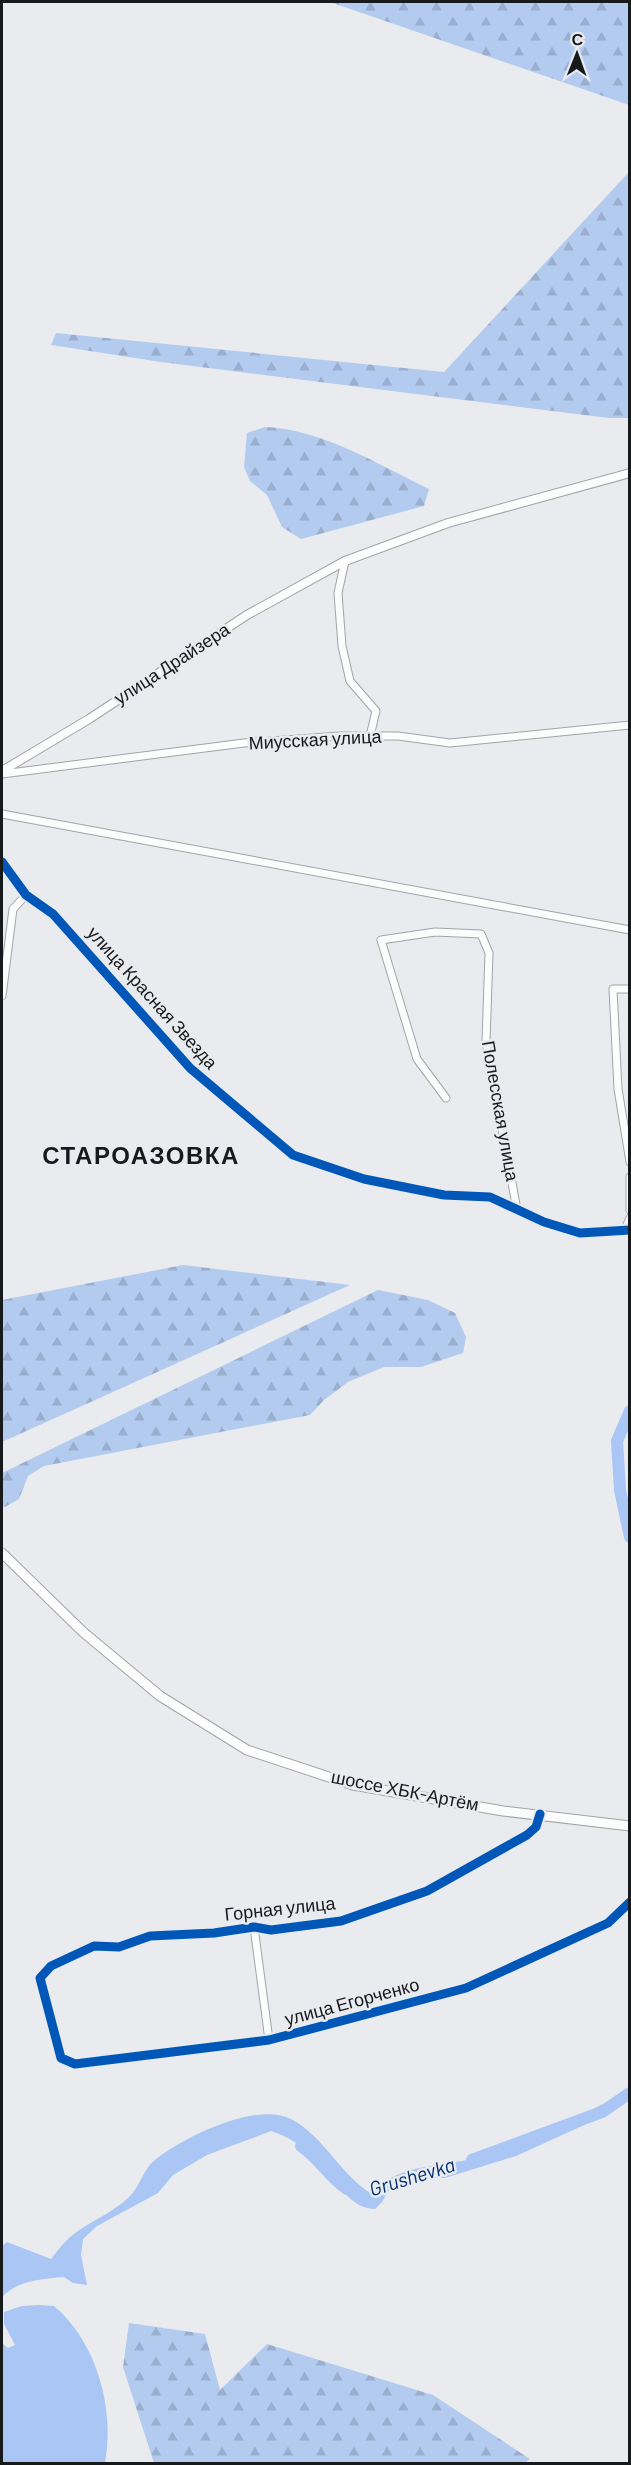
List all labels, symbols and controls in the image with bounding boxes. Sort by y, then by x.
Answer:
north arrow [547,24,607,84]
text: С [571,29,584,48]
street label: улица Драйзера [110,617,234,709]
street label: Миусская улица [248,724,383,753]
street label: улица Красная Звезда [83,922,223,1074]
street label: Полесская улица [478,1039,524,1184]
district label: СТАРОАЗОВКА [42,1140,240,1169]
street label: шоссе ХБК-Артём [330,1765,481,1815]
street label: Горная улица [223,1891,337,1925]
street label: улица Егорченко [282,1973,421,2030]
water label: Grushevka [366,2152,457,2200]

